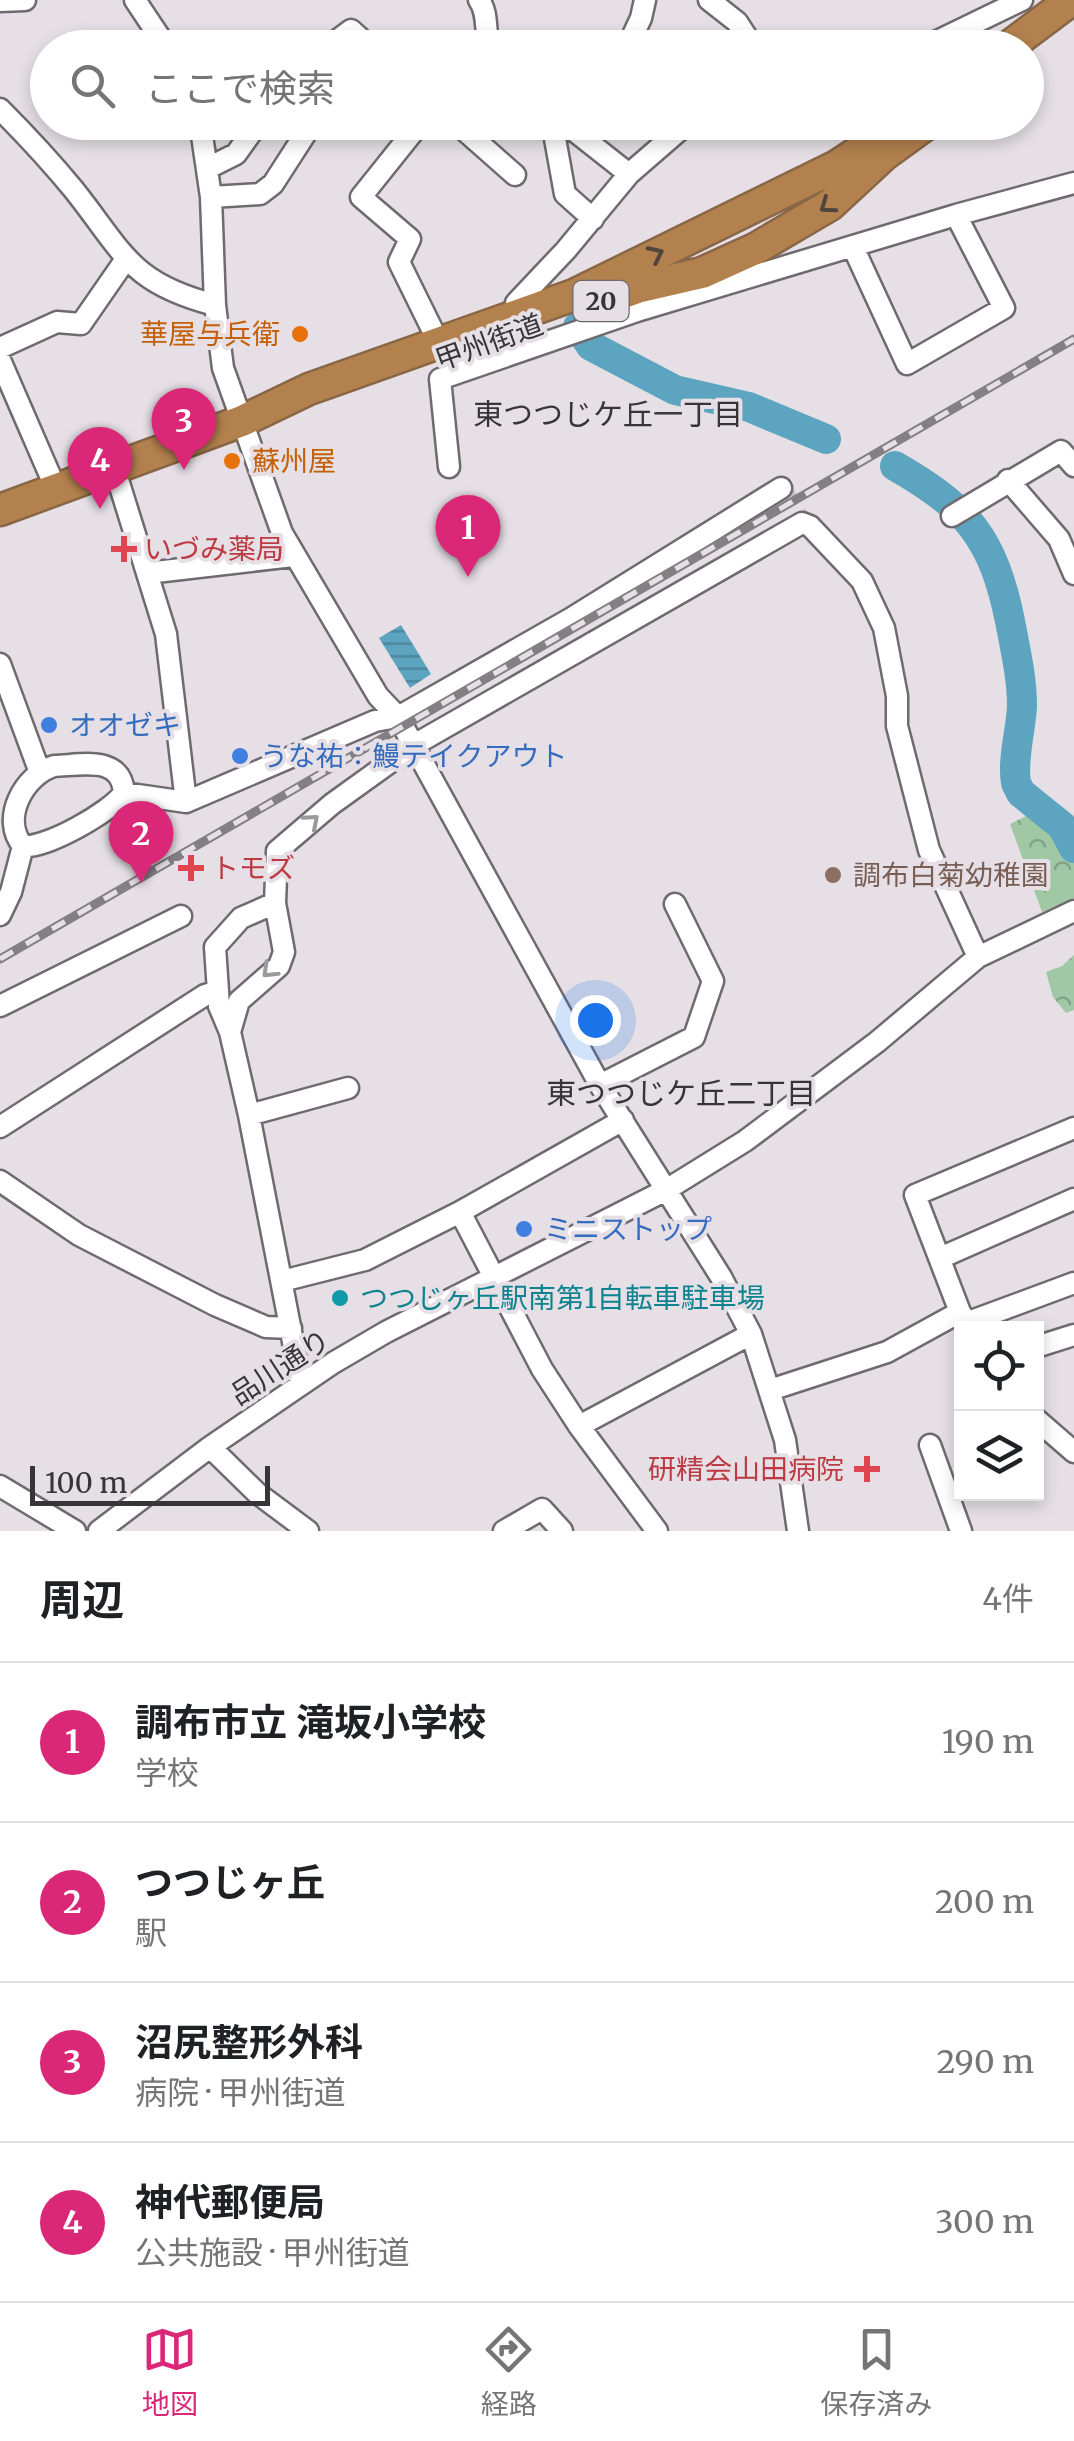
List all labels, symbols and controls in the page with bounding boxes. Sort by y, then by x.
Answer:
search box [30,30,1044,140]
icon: search [65,58,120,113]
text: ここで検索 [145,65,335,112]
one-way arrow [820,194,838,212]
one-way arrow [646,247,664,267]
road number: 20 [574,281,628,321]
street label: 甲州街道 [430,306,548,378]
place label: 華屋与兵衛 [140,316,280,352]
marker: 華屋与兵衛 [289,323,311,345]
pin: 3 [152,388,216,470]
district label: 東つつじケ丘一丁目 [473,395,743,433]
pin: 4 [68,426,132,509]
place label: 蘇州屋 [252,443,336,479]
marker: 蘇州屋 [221,450,243,472]
pin: 1 [436,494,500,577]
place label: いづみ薬局 [144,531,284,567]
marker: いづみ薬局 [113,538,135,560]
place label: オオゼキ [69,707,181,743]
marker: オオゼキ [38,714,60,736]
place label: うな祐：鰻テイクアウト [260,738,567,774]
marker: うな祐：鰻テイクアウト [229,745,251,767]
pin: 2 [108,800,174,883]
one-way arrow [300,815,318,833]
place label: トモズ [211,850,295,886]
marker: トモズ [180,857,202,879]
place label: 調布白菊幼稚園 [853,857,1049,893]
marker: 調布白菊幼稚園 [822,864,844,886]
one-way arrow [263,960,281,978]
your location [570,995,621,1046]
district label: 東つつじケ丘二丁目 [546,1074,816,1112]
place label: ミニストップ [544,1211,712,1247]
marker: ミニストップ [513,1218,535,1240]
place label: つつじヶ丘駅南第1自転車駐車場 [360,1280,765,1316]
marker: つつじヶ丘駅南第1自転車駐車場 [329,1287,351,1309]
street label: 品川通り [223,1321,337,1413]
map controls [954,1321,1044,1501]
button: locate [954,1321,1044,1411]
button: layers [954,1411,1044,1501]
place label: 研精会山田病院 [648,1451,844,1487]
marker: 研精会山田病院 [854,1456,880,1482]
scale bar [30,1461,270,1506]
text: 100 m [45,1465,127,1501]
text: 周辺 [40,1574,124,1626]
text: 4件 [982,1579,1034,1619]
text: 調布市立 滝坂小学校 [135,1699,486,1746]
text: 1 [65,1722,80,1762]
text: 190 m [942,1722,1034,1762]
text: 学校 [135,1753,199,1793]
text: つつじヶ丘 [135,1859,325,1906]
text: 2 [63,1882,82,1922]
text: 200 m [935,1882,1034,1922]
text: 駅 [135,1913,167,1953]
text: 沼尻整形外科 [135,2019,363,2066]
text: 3 [63,2042,82,2082]
text: 290 m [936,2042,1034,2082]
text: 病院 · 甲州街道 [135,2073,346,2113]
text: 神代郵便局 [135,2179,325,2226]
text: 4 [62,2202,83,2242]
text: 300 m [935,2202,1034,2242]
text: 公共施設 · 甲州街道 [135,2233,410,2273]
tab: 地図 [142,2322,198,2422]
tab: 経路 [481,2322,537,2422]
tab: 保存済み [820,2322,932,2422]

